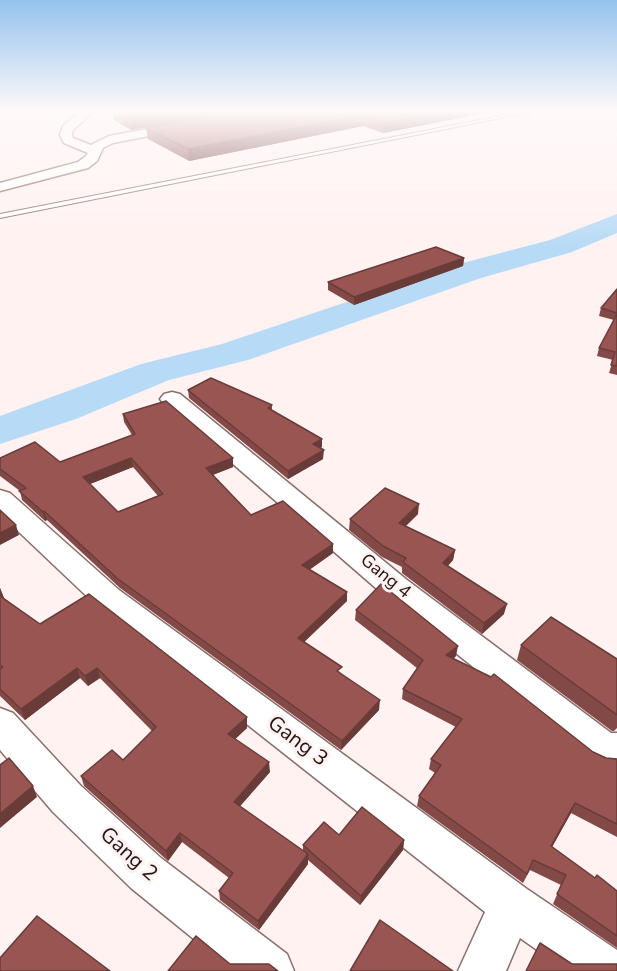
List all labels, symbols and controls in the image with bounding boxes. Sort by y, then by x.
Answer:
street label: Gang 4 [355,550,415,604]
street label: Gang 3 [262,711,332,773]
street label: Gang 2 [94,823,162,887]

